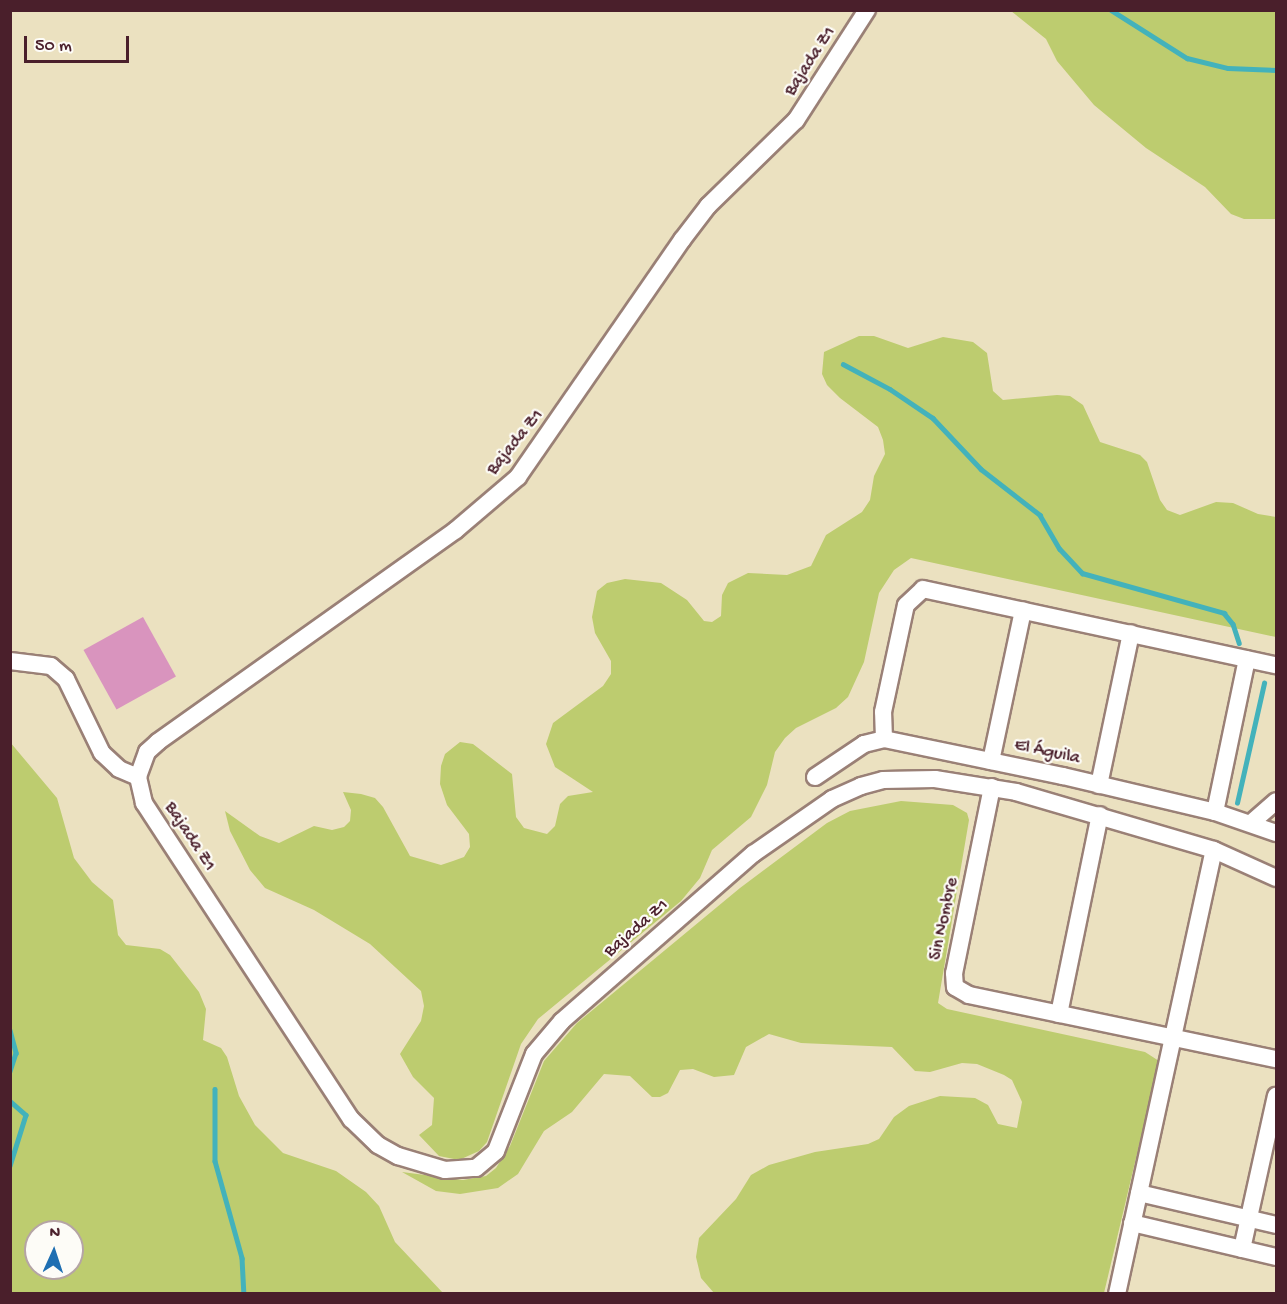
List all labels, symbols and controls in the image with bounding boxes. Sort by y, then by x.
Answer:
street label: Bajada Z1 [781,23,841,101]
scale bar [27,24,132,62]
text: 50 m [35,36,72,57]
street label: Bajada Z1 [483,406,549,480]
street label: El Águila [1012,736,1082,770]
street label: Bajada Z1 [159,798,219,876]
street label: Sin Nombre [926,876,964,962]
street label: Bajada Z1 [600,895,674,963]
north arrow [24,1220,84,1280]
text: N [49,1224,61,1243]

